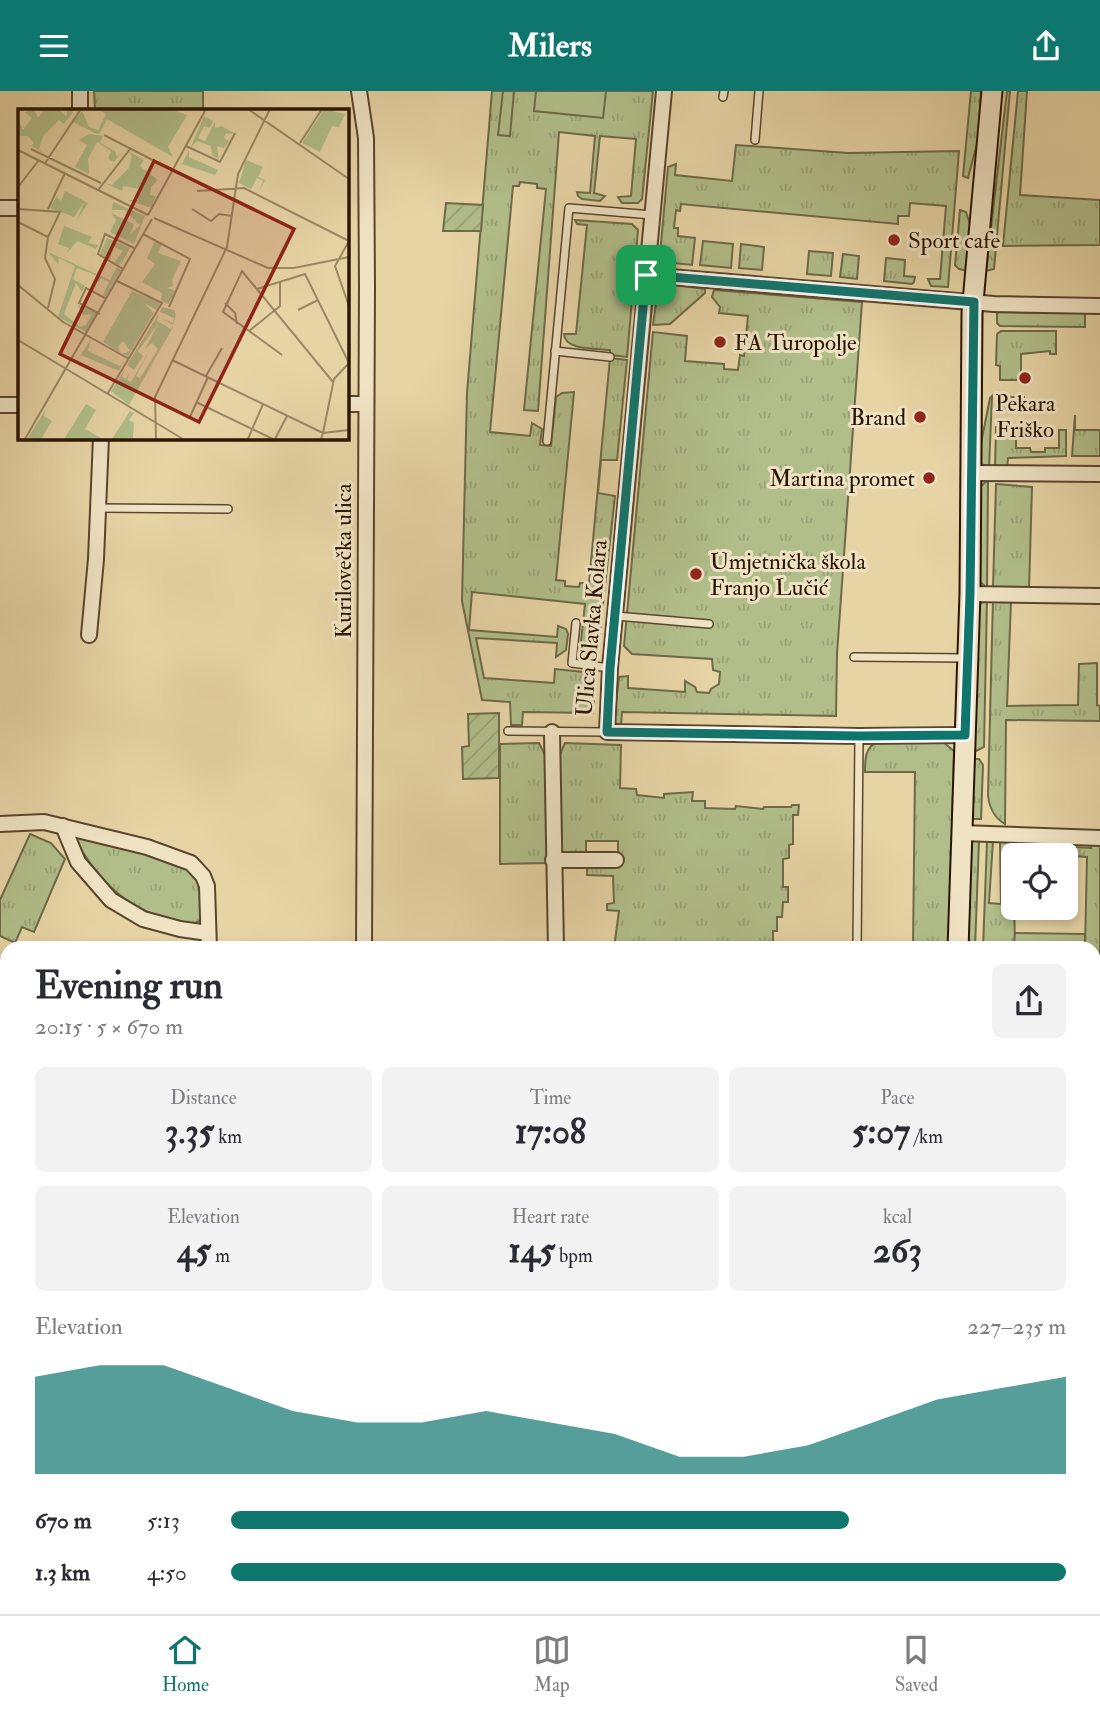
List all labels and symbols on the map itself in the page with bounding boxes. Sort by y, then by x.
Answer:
inset map [18,109,348,439]
place label: Sport cafe [908,226,1000,256]
marker: Sport cafe [886,232,902,248]
pin [616,245,676,305]
place label: FA Turopolje [734,328,857,358]
marker: FA Turopolje [712,334,728,350]
marker: Pekara Friško [1017,370,1033,386]
place label: Pekara Friško [995,389,1056,444]
place label: Brand [850,403,906,432]
marker: Brand [912,409,928,425]
place label: Martina promet [769,464,915,494]
marker: Martina promet [921,470,937,486]
street label: Kurilovečka ulica [329,483,358,639]
street label: Ulica Slavka Kolara [569,538,614,718]
place label: Umjetnička škola Franjo Lučić [710,547,866,602]
marker: Umjetnička škola Franjo Lučić [688,566,704,582]

